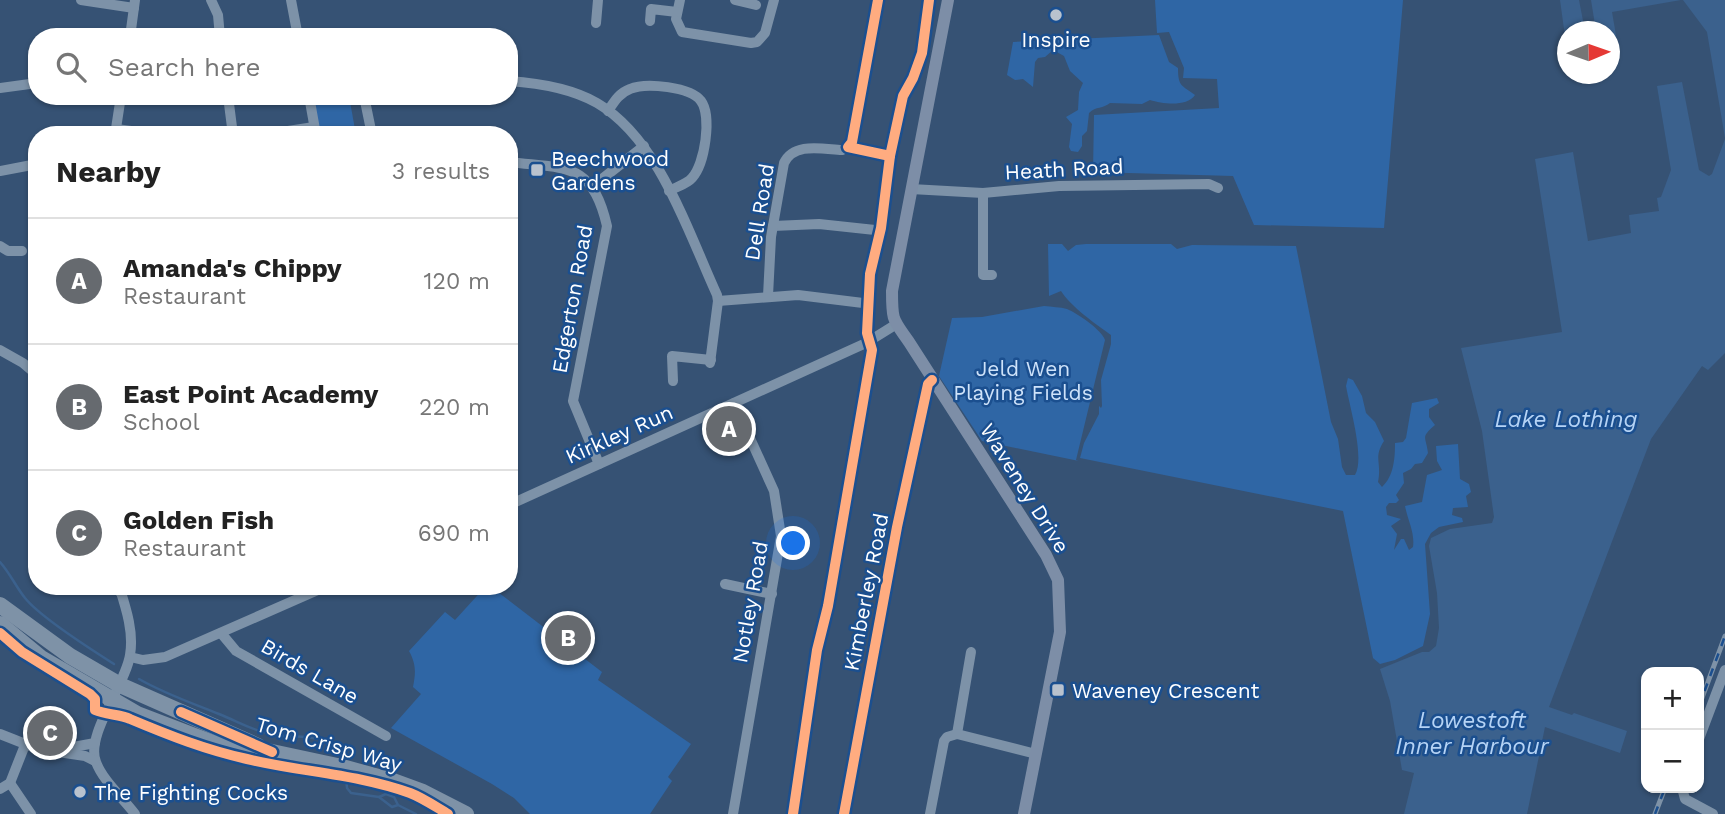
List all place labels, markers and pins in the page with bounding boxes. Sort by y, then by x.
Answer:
marker: Inspire [1048,7,1064,23]
place label: Inspire [1021,27,1091,52]
place label: Beechwood Gardens [551,146,669,195]
marker: Beechwood Gardens [529,162,545,178]
pin: A [706,403,752,455]
pin: B [545,612,591,664]
place label: Waveney Crescent [1072,678,1260,703]
marker: Waveney Crescent [1050,682,1066,698]
pin: C [27,707,73,759]
place label: The Fighting Cocks [94,780,288,805]
marker: The Fighting Cocks [72,784,88,800]

